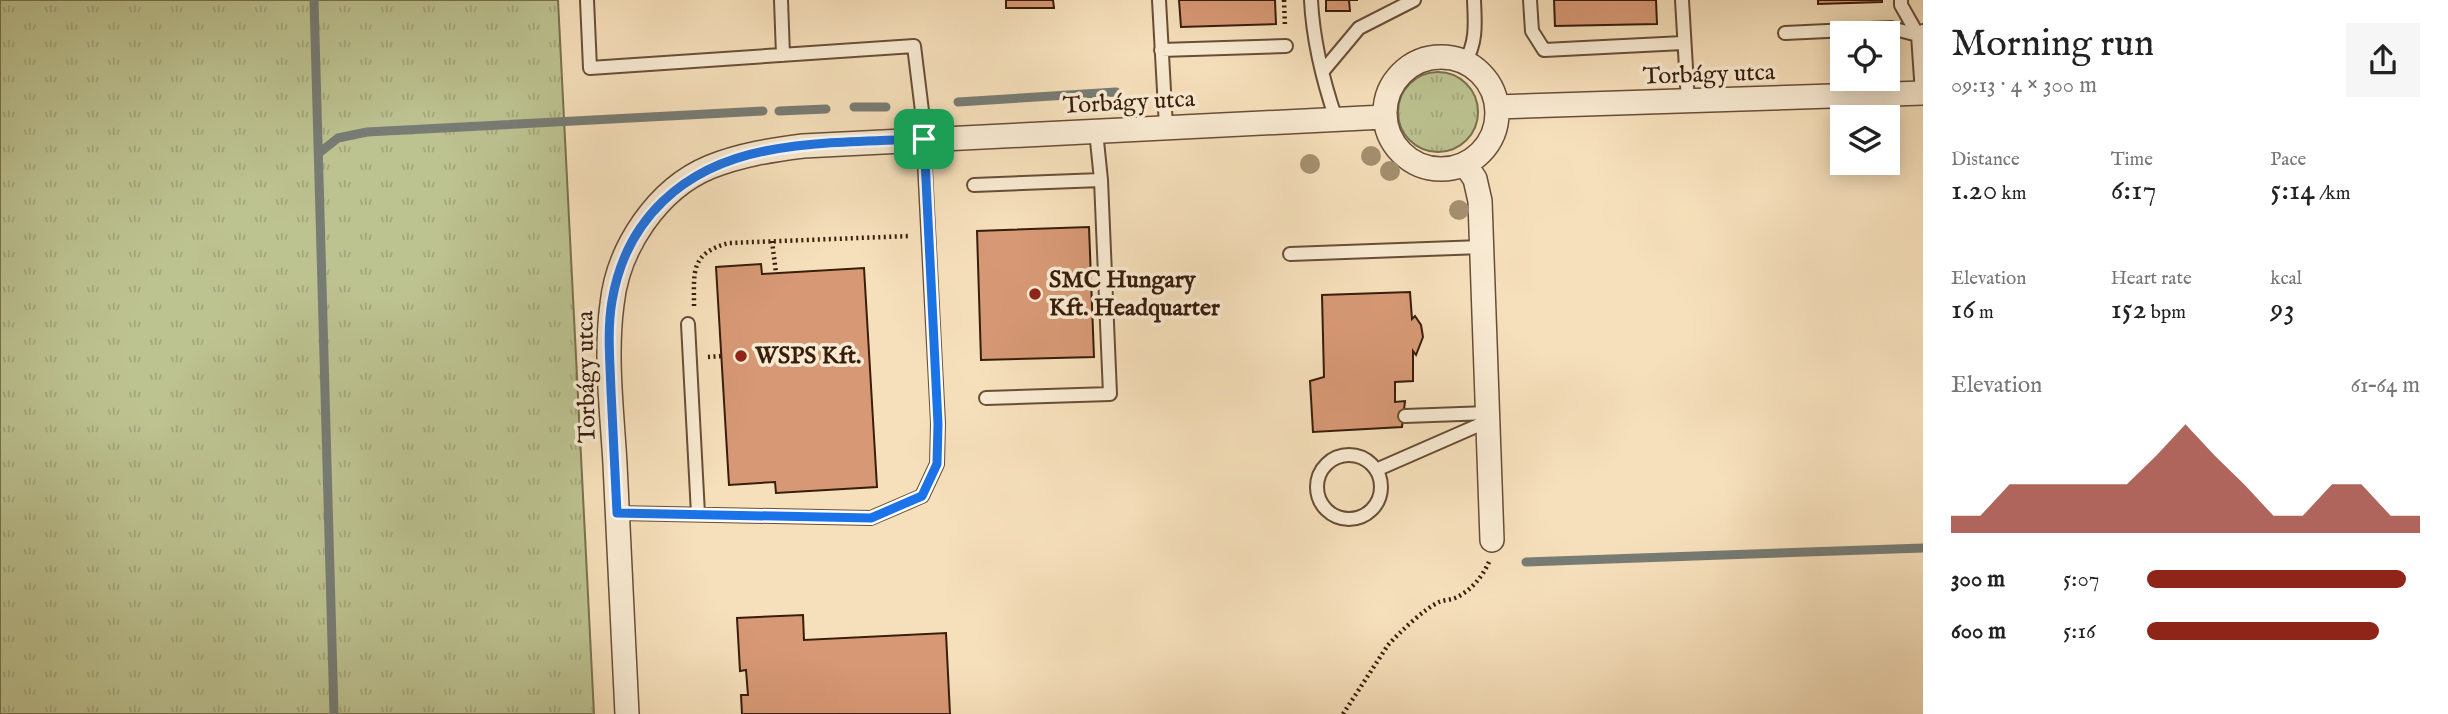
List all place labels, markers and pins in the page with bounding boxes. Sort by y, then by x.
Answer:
pin [894,109,954,169]
place label: SMC Hungary Kft. Headquarter [1049,265,1220,324]
marker: SMC Hungary Kft. Headquarter [1027,286,1043,302]
place label: WSPS Kft. [754,341,861,372]
marker: WSPS Kft. [733,348,749,364]

